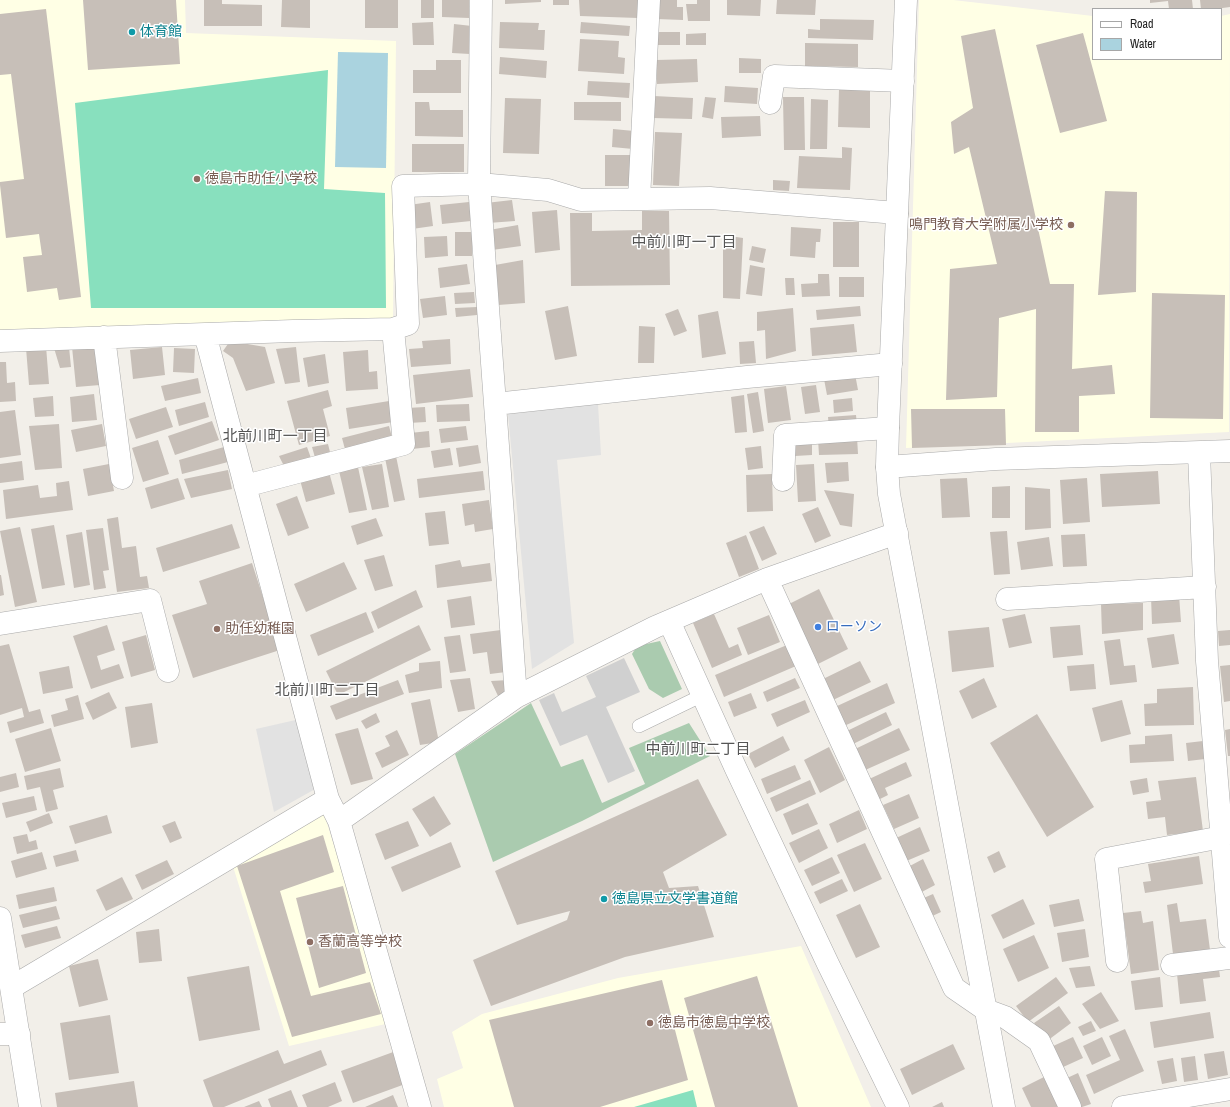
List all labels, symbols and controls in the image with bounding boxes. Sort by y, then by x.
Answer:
legend [1092,8,1222,60]
text: Road [1130,16,1154,32]
place label: 体育館 [140,24,182,40]
marker: 体育館 [127,27,137,37]
text: Water [1130,36,1156,52]
place label: 徳島市助任小学校 [205,171,317,187]
marker: 徳島市助任小学校 [192,174,202,184]
place label: 鳴門教育大学附属小学校 [909,217,1063,233]
marker: 鳴門教育大学附属小学校 [1066,220,1076,230]
district label: 中前川町一丁目 [632,234,736,252]
district label: 北前川町一丁目 [223,428,327,446]
place label: ローソン [826,619,882,635]
place label: 助任幼稚園 [225,621,295,637]
marker: ローソン [813,622,823,632]
marker: 助任幼稚園 [212,624,222,634]
district label: 北前川町二丁目 [275,682,379,700]
district label: 中前川町二丁目 [646,741,750,759]
place label: 徳島県立文学書道館 [612,891,738,907]
marker: 徳島県立文学書道館 [599,894,609,904]
place label: 香蘭高等学校 [318,934,402,950]
marker: 香蘭高等学校 [305,937,315,947]
place label: 徳島市徳島中学校 [658,1015,770,1031]
marker: 徳島市徳島中学校 [645,1018,655,1028]

